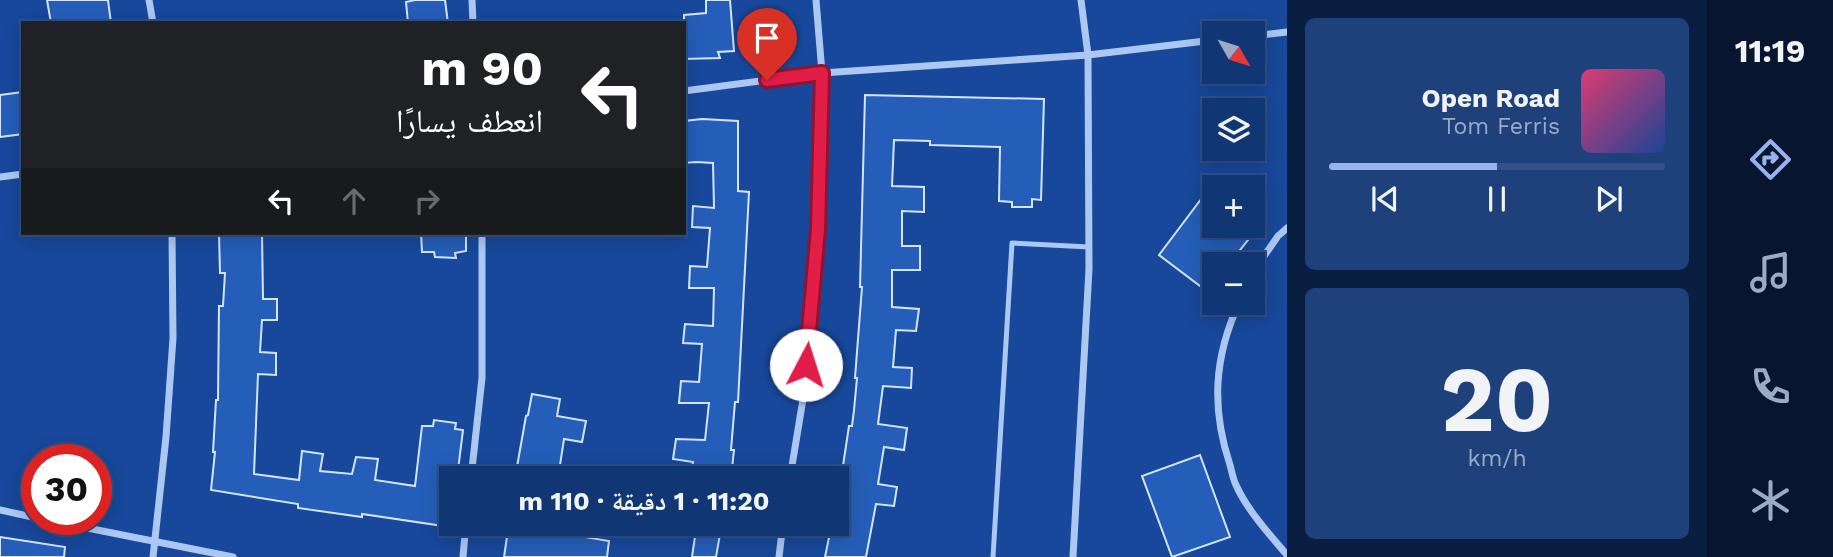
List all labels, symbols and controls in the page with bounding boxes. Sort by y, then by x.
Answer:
pin [737,8,797,80]
icon: arrive [748,19,786,57]
north arrow [1202,21,1265,84]
map controls [1202,21,1265,315]
text: 11:19 [1735,32,1805,70]
text: 90 m [421,39,543,97]
icon: left [567,49,658,140]
text: Open Road [1422,83,1560,113]
button: layers [1202,98,1265,161]
text: انعطف يسارًا [396,102,543,140]
text: Tom Ferris [1442,113,1560,140]
icon: directions [1746,135,1795,184]
button: + [1202,175,1265,238]
icon: previous [1366,180,1404,218]
icon: pause [1478,180,1516,218]
icon: next [1590,180,1628,218]
icon: left [262,182,300,220]
icon: ahead [335,182,373,220]
icon: right [408,182,446,220]
icon: music [1746,248,1795,297]
button: − [1202,252,1265,315]
position arrow [769,328,843,402]
text: 20 [1441,346,1553,453]
icon: phone [1746,362,1795,411]
speed limit sign: 30 [21,444,112,535]
text: km/h [1467,445,1527,472]
icon: climate [1746,476,1795,525]
text: 11:20 · 1 دقيقة · 110 m [519,486,769,516]

